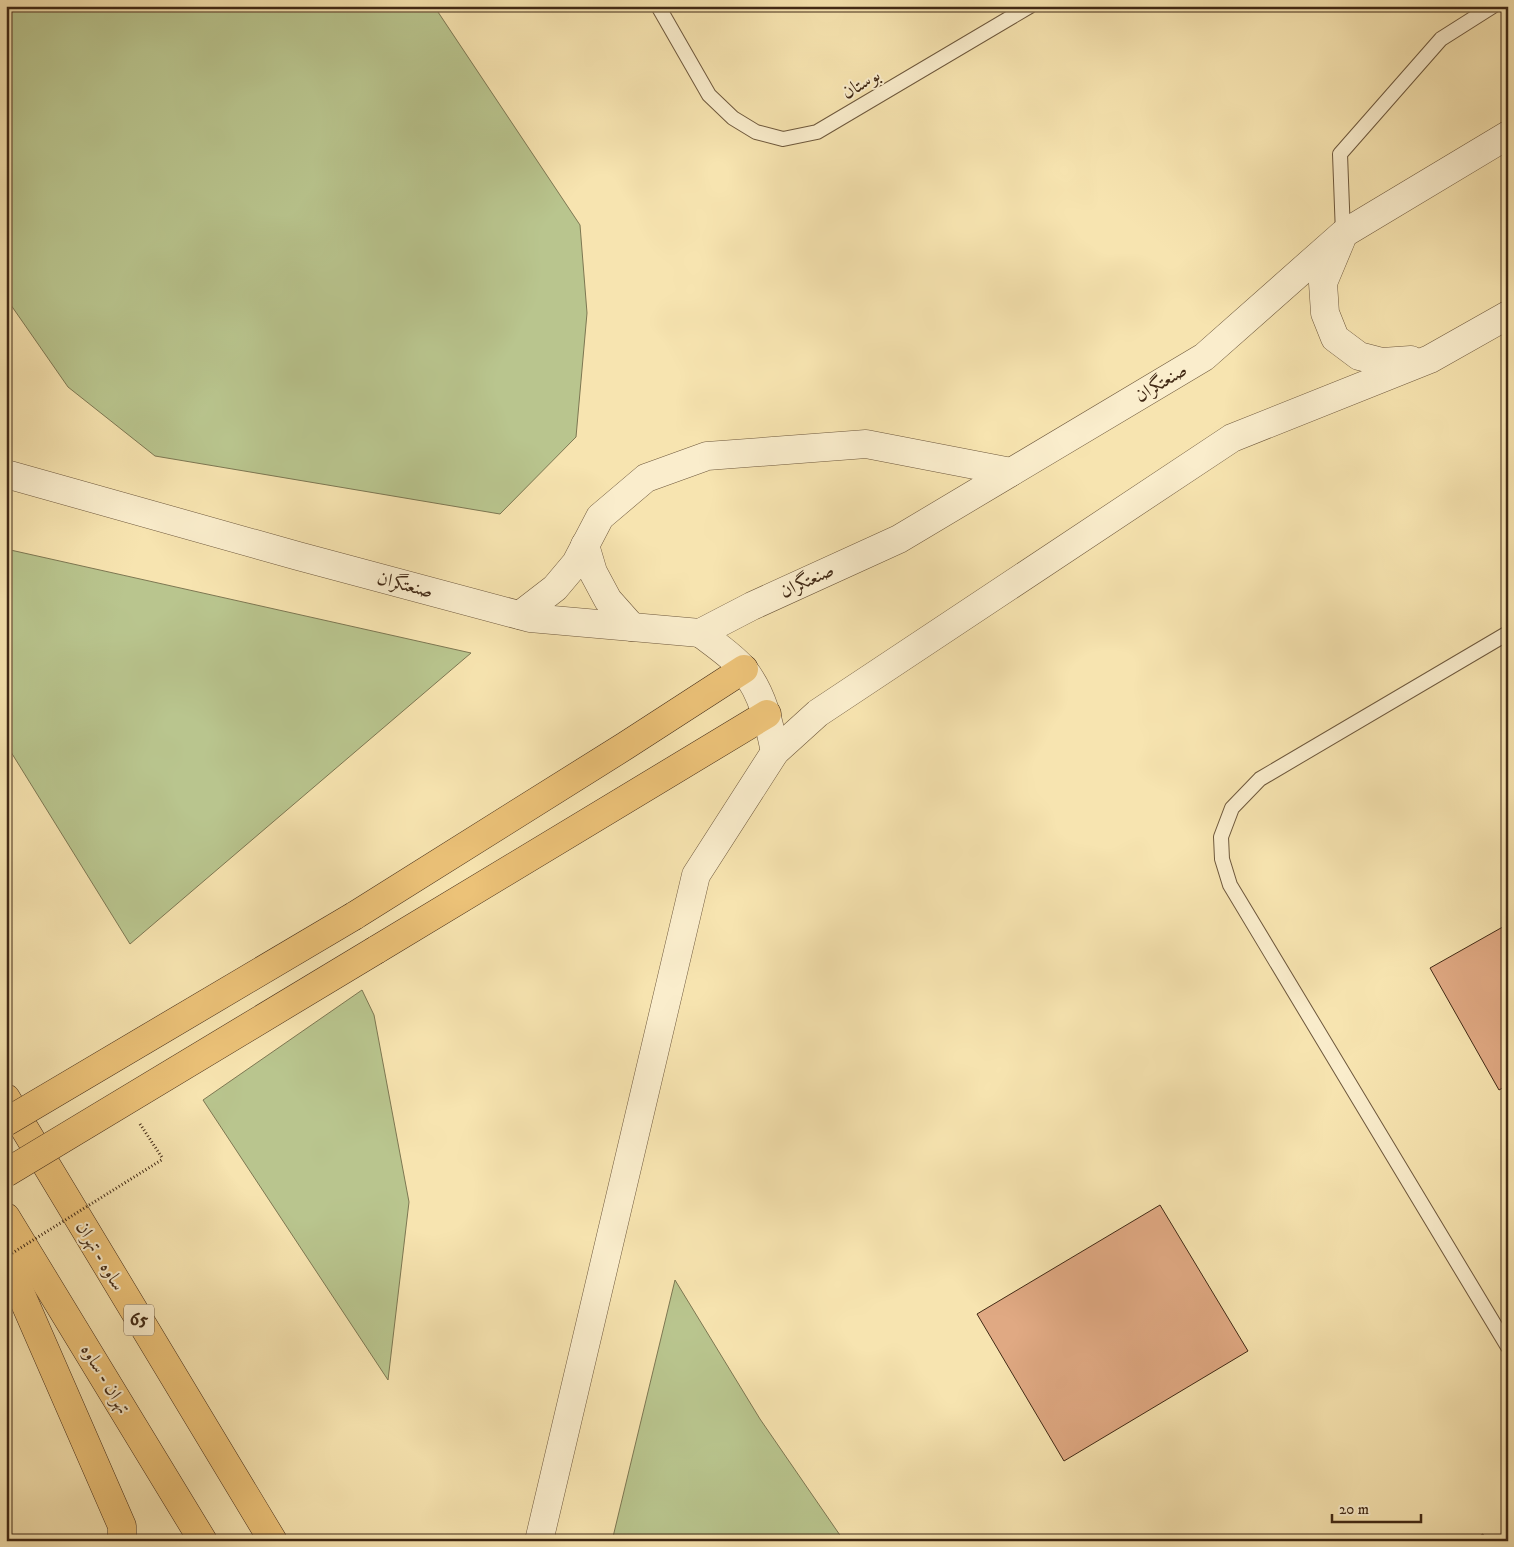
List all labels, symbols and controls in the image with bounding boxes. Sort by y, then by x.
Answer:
street label: بوستان [838,64,884,104]
street label: صنعتگران [1130,358,1191,408]
street label: صنعتگران [776,558,838,603]
street label: صنعتگران [374,566,436,603]
street label: ساوه - تهران [70,1217,130,1295]
road number: 65 [124,1304,154,1336]
street label: تهران - ساوه [75,1340,135,1418]
scale bar [1332,1492,1420,1524]
text: 20 m [1339,1500,1369,1519]

